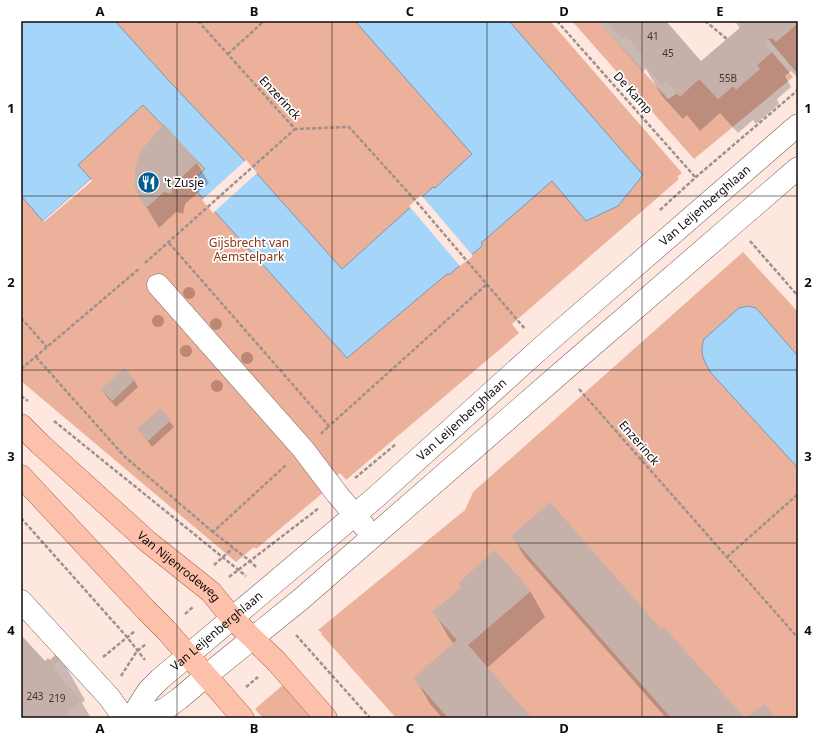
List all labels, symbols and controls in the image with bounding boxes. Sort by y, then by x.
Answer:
text: A [96,2,105,20]
text: B [250,2,258,20]
text: C [406,2,414,20]
text: D [559,2,569,20]
text: E [716,2,724,20]
house number: 41 [647,29,659,43]
house number: 45 [662,46,674,60]
street label: De Kamp [610,68,657,117]
house number: 55B [719,71,737,85]
street label: Enzerinck [256,72,305,124]
text: 1 [7,99,15,117]
text: 1 [804,99,812,117]
street label: Van Leijenberghlaan [656,161,754,249]
restaurant icon: 't Zusje [135,170,161,196]
place label: 't Zusje [164,174,204,191]
park label: Gijsbrecht van Aemstelpark [209,234,289,265]
text: 2 [7,273,15,291]
text: 2 [804,273,812,291]
street label: Van Leijenberghlaan [413,374,510,464]
street label: Enzerinck [615,417,664,469]
text: 3 [7,447,15,465]
text: 3 [804,447,812,465]
street label: Van Nijenrodeweg [134,527,225,605]
street label: Van Leijenberghlaan [167,587,266,675]
text: 4 [7,621,15,639]
text: 4 [804,621,812,639]
house number: 243 [26,689,44,703]
house number: 219 [48,691,66,705]
text: A [96,719,105,737]
text: B [250,719,258,737]
text: C [406,719,414,737]
text: D [559,719,569,737]
text: E [716,719,724,737]

